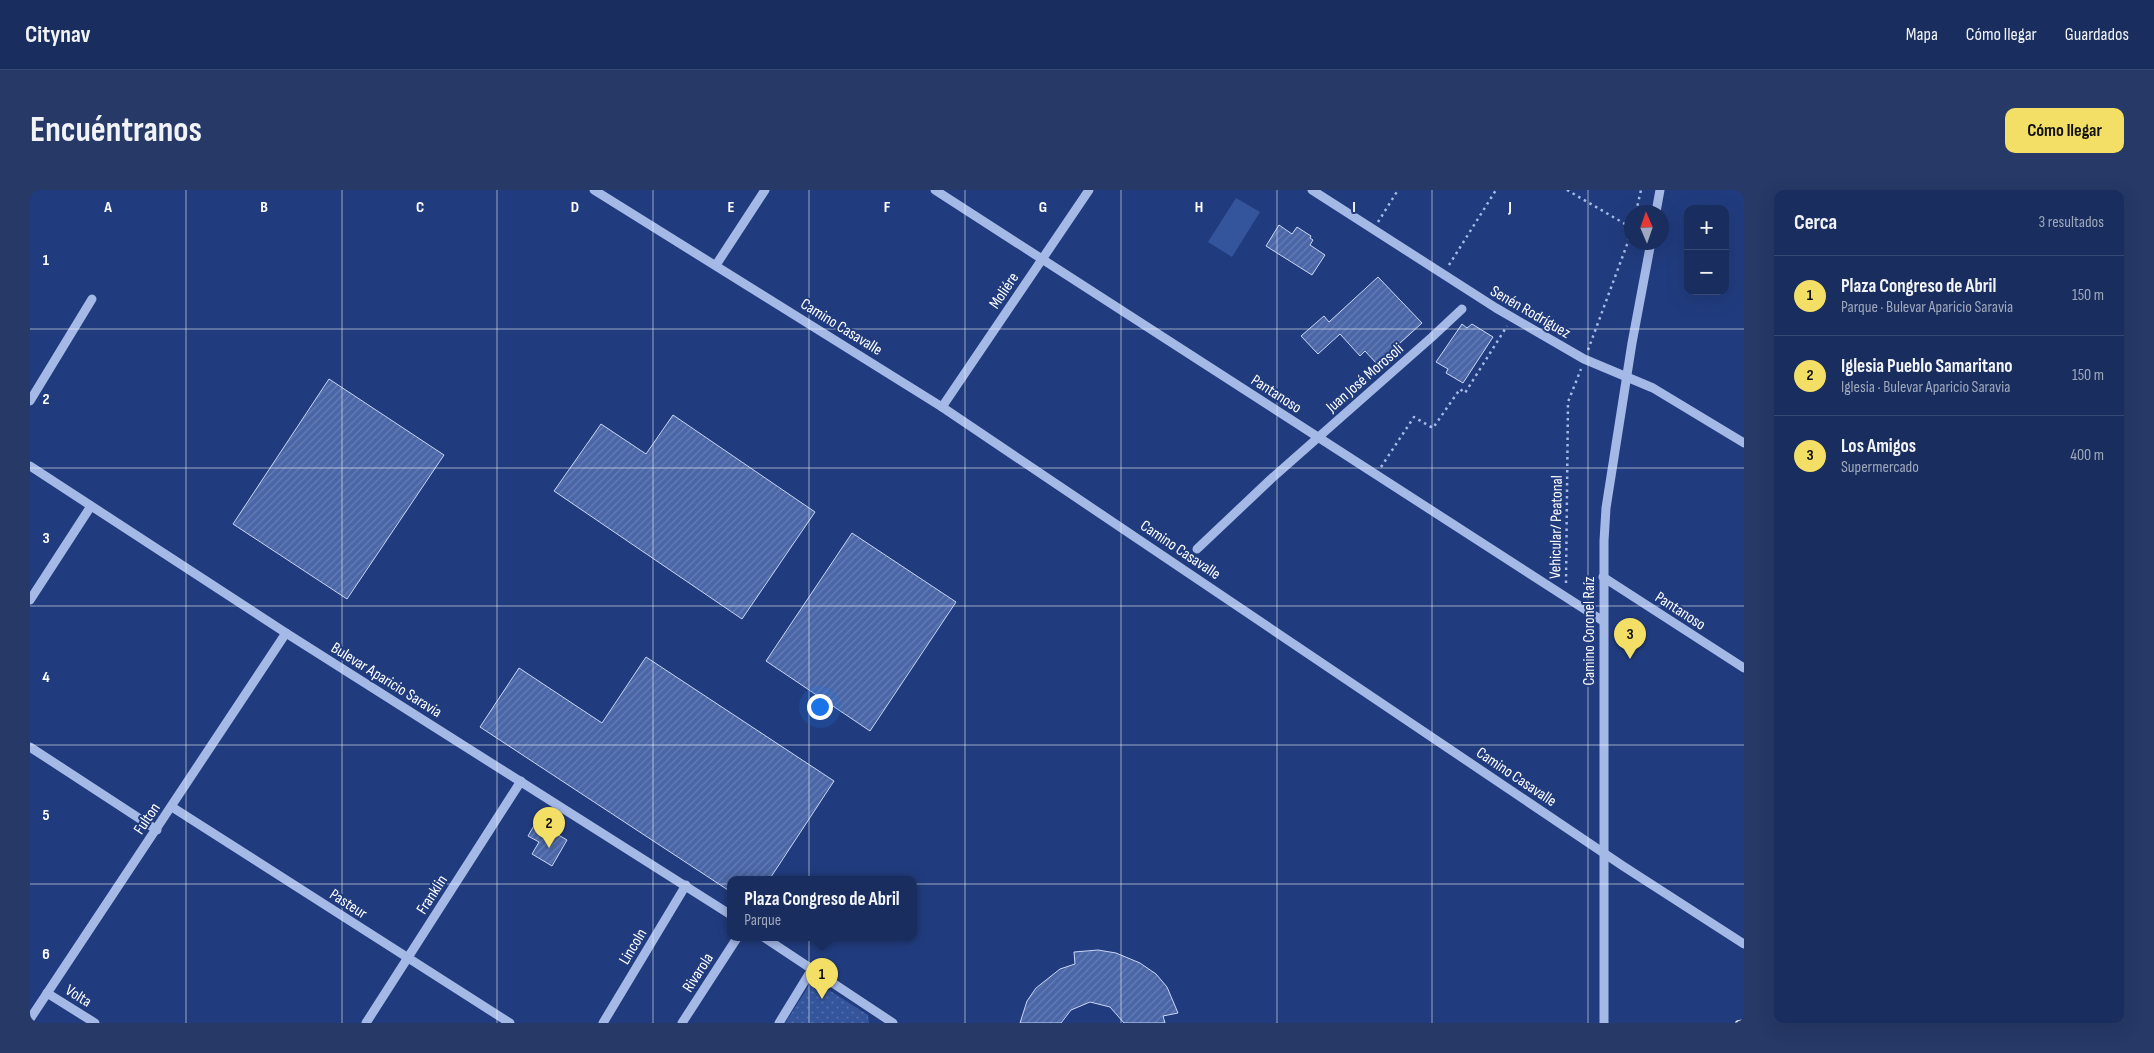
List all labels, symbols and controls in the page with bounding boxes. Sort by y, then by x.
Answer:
text: Citynav [25,20,91,49]
text: Mapa [1906,24,1938,45]
text: Cómo llegar [1966,24,2037,45]
text: Guardados [2065,24,2129,45]
button: Cómo llegar [2005,108,2124,153]
text: Encuéntranos [30,109,202,152]
text: A [103,198,112,217]
text: B [260,198,268,217]
text: C [416,198,424,217]
text: D [571,198,579,217]
text: E [728,198,735,217]
text: F [884,198,891,217]
text: G [1039,198,1047,217]
text: H [1195,198,1203,217]
text: I [1352,198,1356,217]
text: J [1507,198,1512,217]
north arrow [1624,205,1669,250]
map controls [1684,205,1729,295]
button: + [1684,205,1729,250]
text: Cerca [1794,210,1837,235]
text: 3 resultados [2039,213,2104,232]
button: − [1684,250,1729,295]
text: 1 [43,251,50,270]
street label: Moliére [985,269,1023,313]
text: Plaza Congreso de Abril [1841,275,1996,298]
street label: Senén Rodríguez [1487,282,1574,343]
text: 1 [1807,286,1813,305]
text: 150 m [2072,286,2104,305]
street label: Camino Casavalle [797,295,886,360]
text: Parque · Bulevar Aparicio Saravia [1841,298,2013,317]
street label: Juan José Morosoli [1322,339,1407,417]
text: Iglesia Pueblo Samaritano [1841,355,2013,378]
text: 2 [1806,366,1814,385]
text: 150 m [2072,366,2104,385]
street label: Pantanoso [1247,371,1305,418]
text: Iglesia · Bulevar Aparicio Saravia [1841,378,2010,397]
text: 2 [42,390,50,409]
text: Los Amigos [1841,435,1916,458]
text: 3 [1806,446,1814,465]
text: 400 m [2070,446,2104,465]
text: Supermercado [1841,458,1919,477]
street label: Vehicular/ Peatonal [1546,475,1567,579]
street label: Camino Casavalle [1136,516,1224,584]
text: 3 [42,529,50,548]
street label: Camino Coronel Raíz [1580,576,1599,686]
street label: Pantanoso [1651,588,1709,635]
pin: 3 [1614,618,1646,659]
street label: Bulevar Aparicio Saravia [327,639,445,722]
text: 4 [42,668,50,687]
your location [807,694,833,720]
street label: Camino Casavalle [1472,743,1560,811]
street label: Fulton [130,799,165,838]
text: 5 [42,806,50,825]
pin: 2 [533,807,565,848]
street label: Franklin [413,872,452,918]
popup [727,876,917,941]
street label: Pasteur [326,885,371,924]
text: Plaza Congreso de Abril [744,888,900,911]
text: Parque [744,911,781,930]
street label: Lincoln [615,925,651,968]
text: 6 [42,945,50,964]
street label: Rivarola [679,950,718,996]
pin: 1 [806,958,838,999]
street label: Volta [62,981,95,1012]

